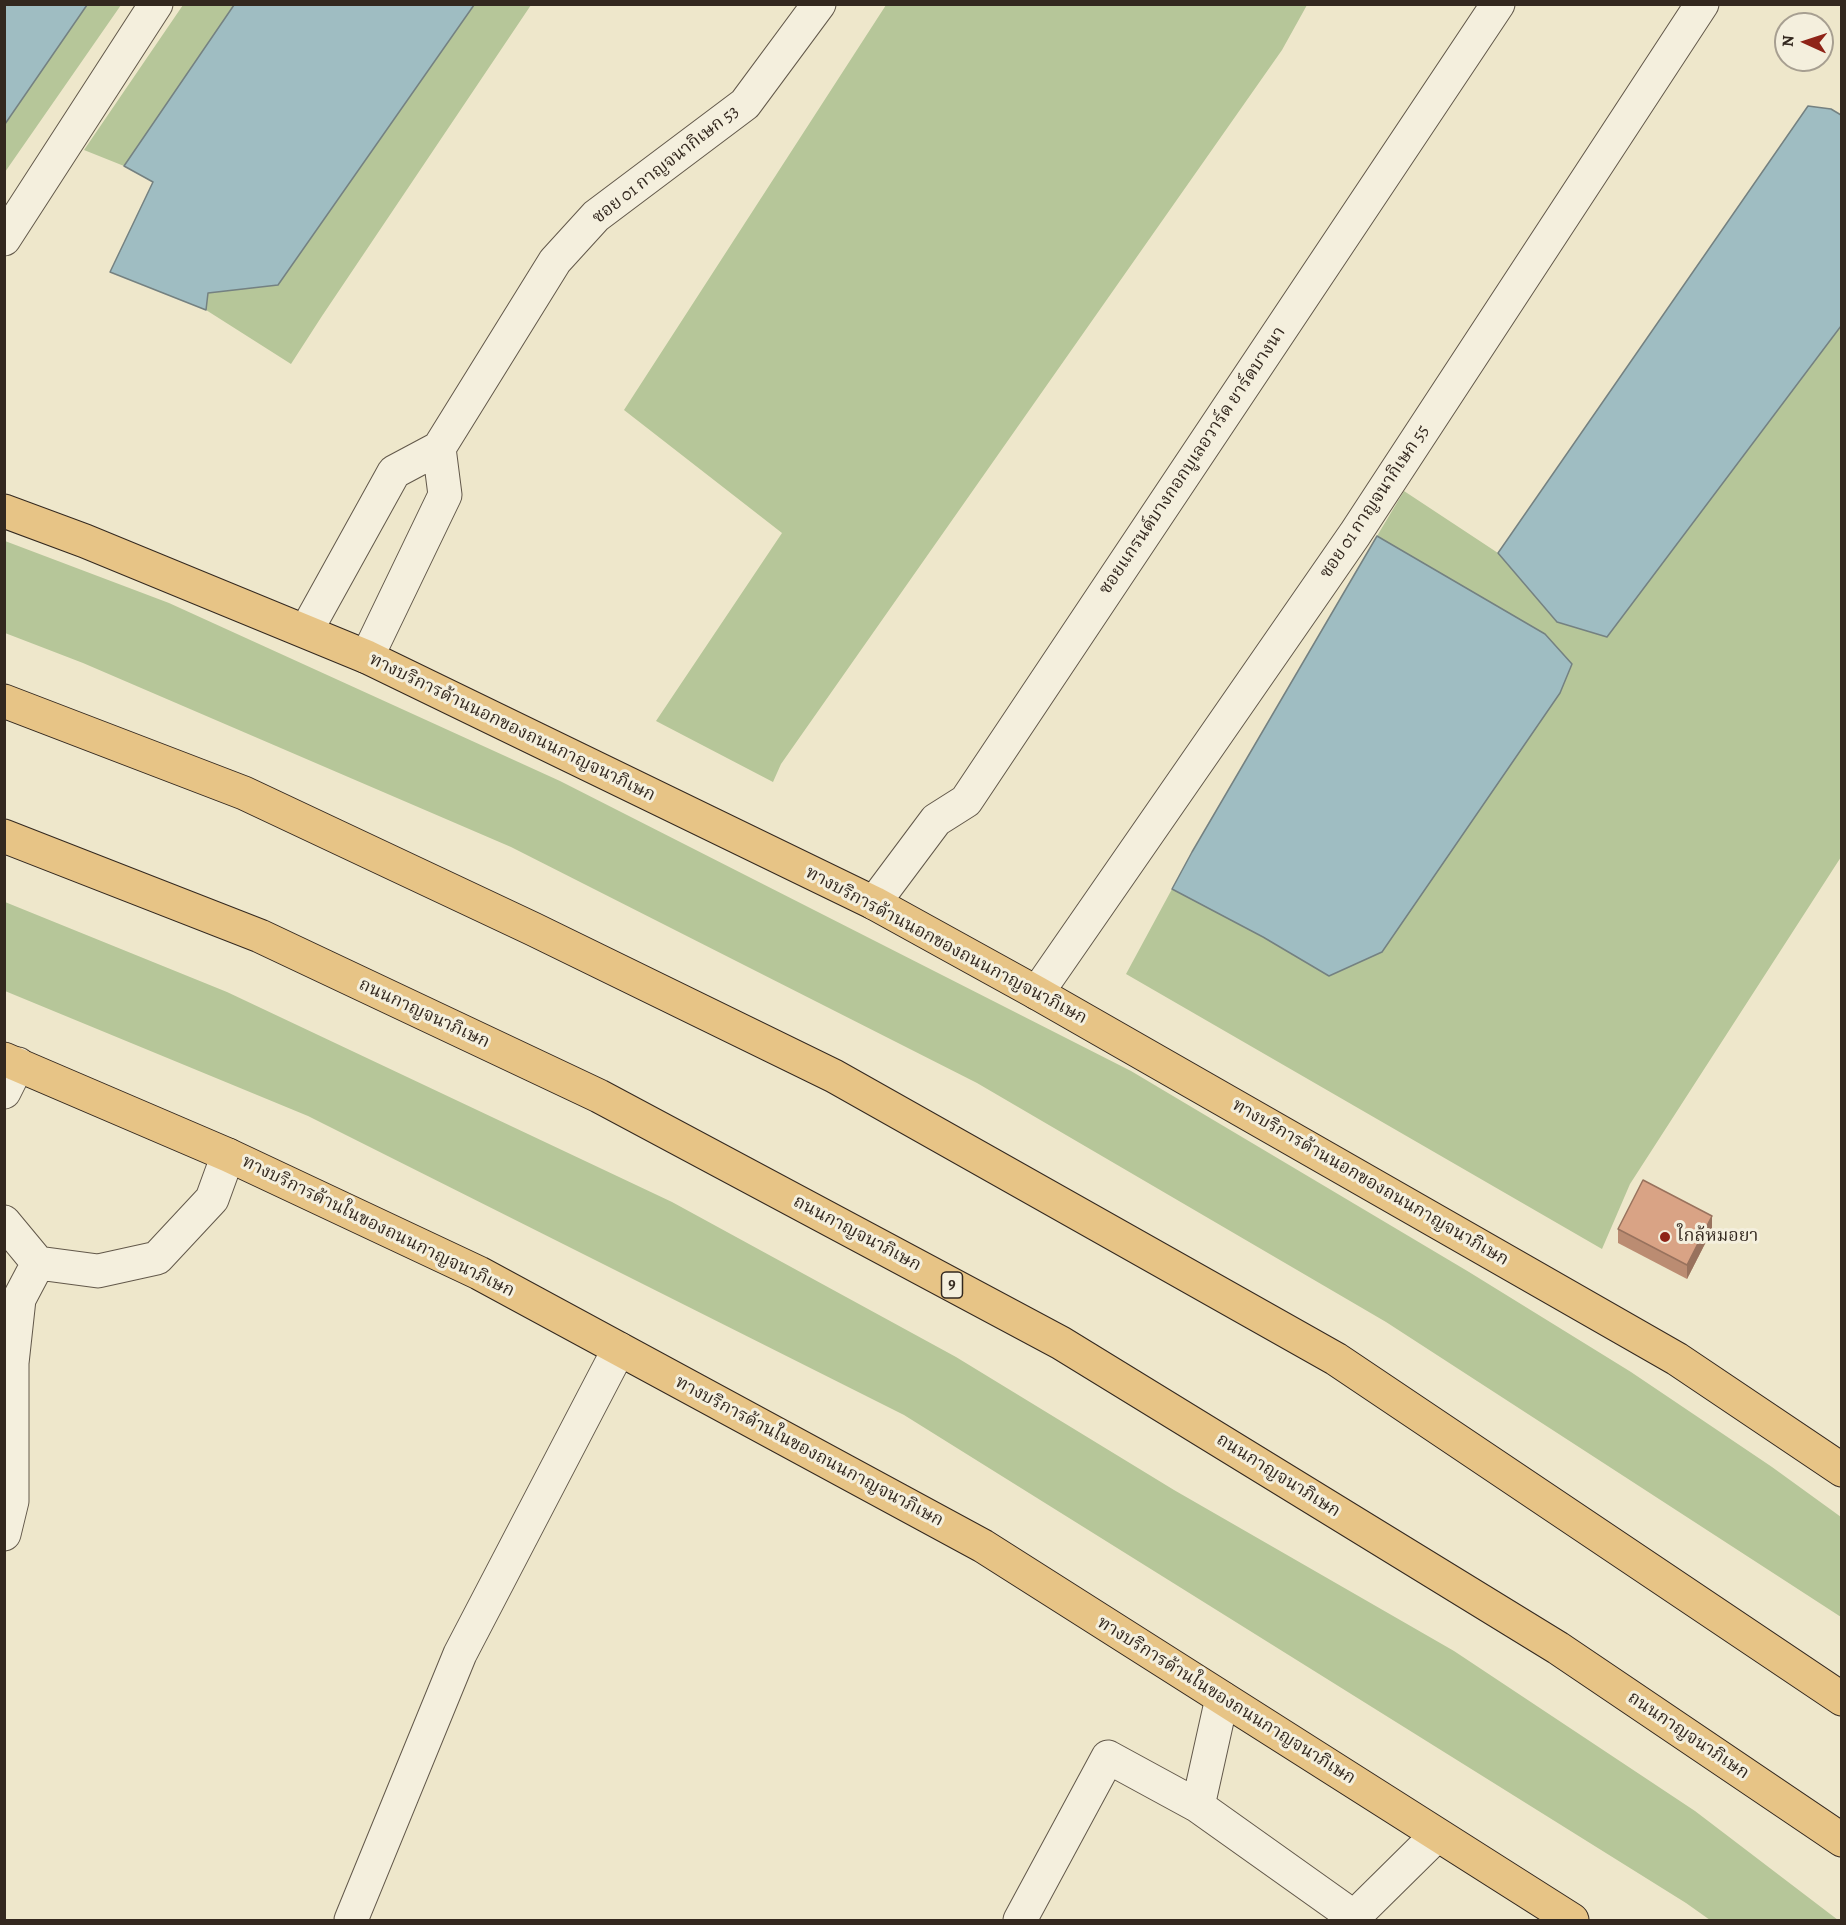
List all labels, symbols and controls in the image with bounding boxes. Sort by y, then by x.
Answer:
north arrow [1774,12,1834,72]
text: N [1777,35,1799,48]
street label: ซอย 01 กาญจนากิเษก 53 [588,101,744,229]
street label: ซอยแกรนด์บางกอกบูเลอวาร์ด ยาร์ดบางนา [1095,323,1291,599]
street label: ซอย 01 กาญจนากิเษก 55 [1316,421,1434,583]
street label: ทางบริการด้านนอกของถนนกาญจนาภิเษก [365,649,659,807]
street label: ทางบริการด้านนอกของถนนกาญจนาภิเษก [802,862,1090,1030]
street label: ถนนกาญจนาภิเษก [355,974,493,1054]
street label: ทางบริการด้านนอกของถนนกาญจนาภิเษก [1228,1095,1512,1271]
street label: ทางบริการด้านในของถนนกาญจนาภิเษก [238,1151,518,1303]
street label: ถนนกาญจนาภิเษก [789,1191,925,1277]
place label: ใกล้หมอยา [1677,1226,1758,1248]
marker: ใกล้หมอยา [1658,1230,1672,1244]
road number: 9 [942,1272,962,1298]
street label: ทางบริการด้านในของถนนกาญจนาภิเษก [671,1372,947,1532]
street label: ถนนกาญจนาภิเษก [1212,1429,1344,1523]
street label: ทางบริการด้านในของถนนกาญจนาภิเษก [1093,1612,1359,1790]
street label: ถนนกาญจนาภิเษก [1623,1687,1753,1785]

